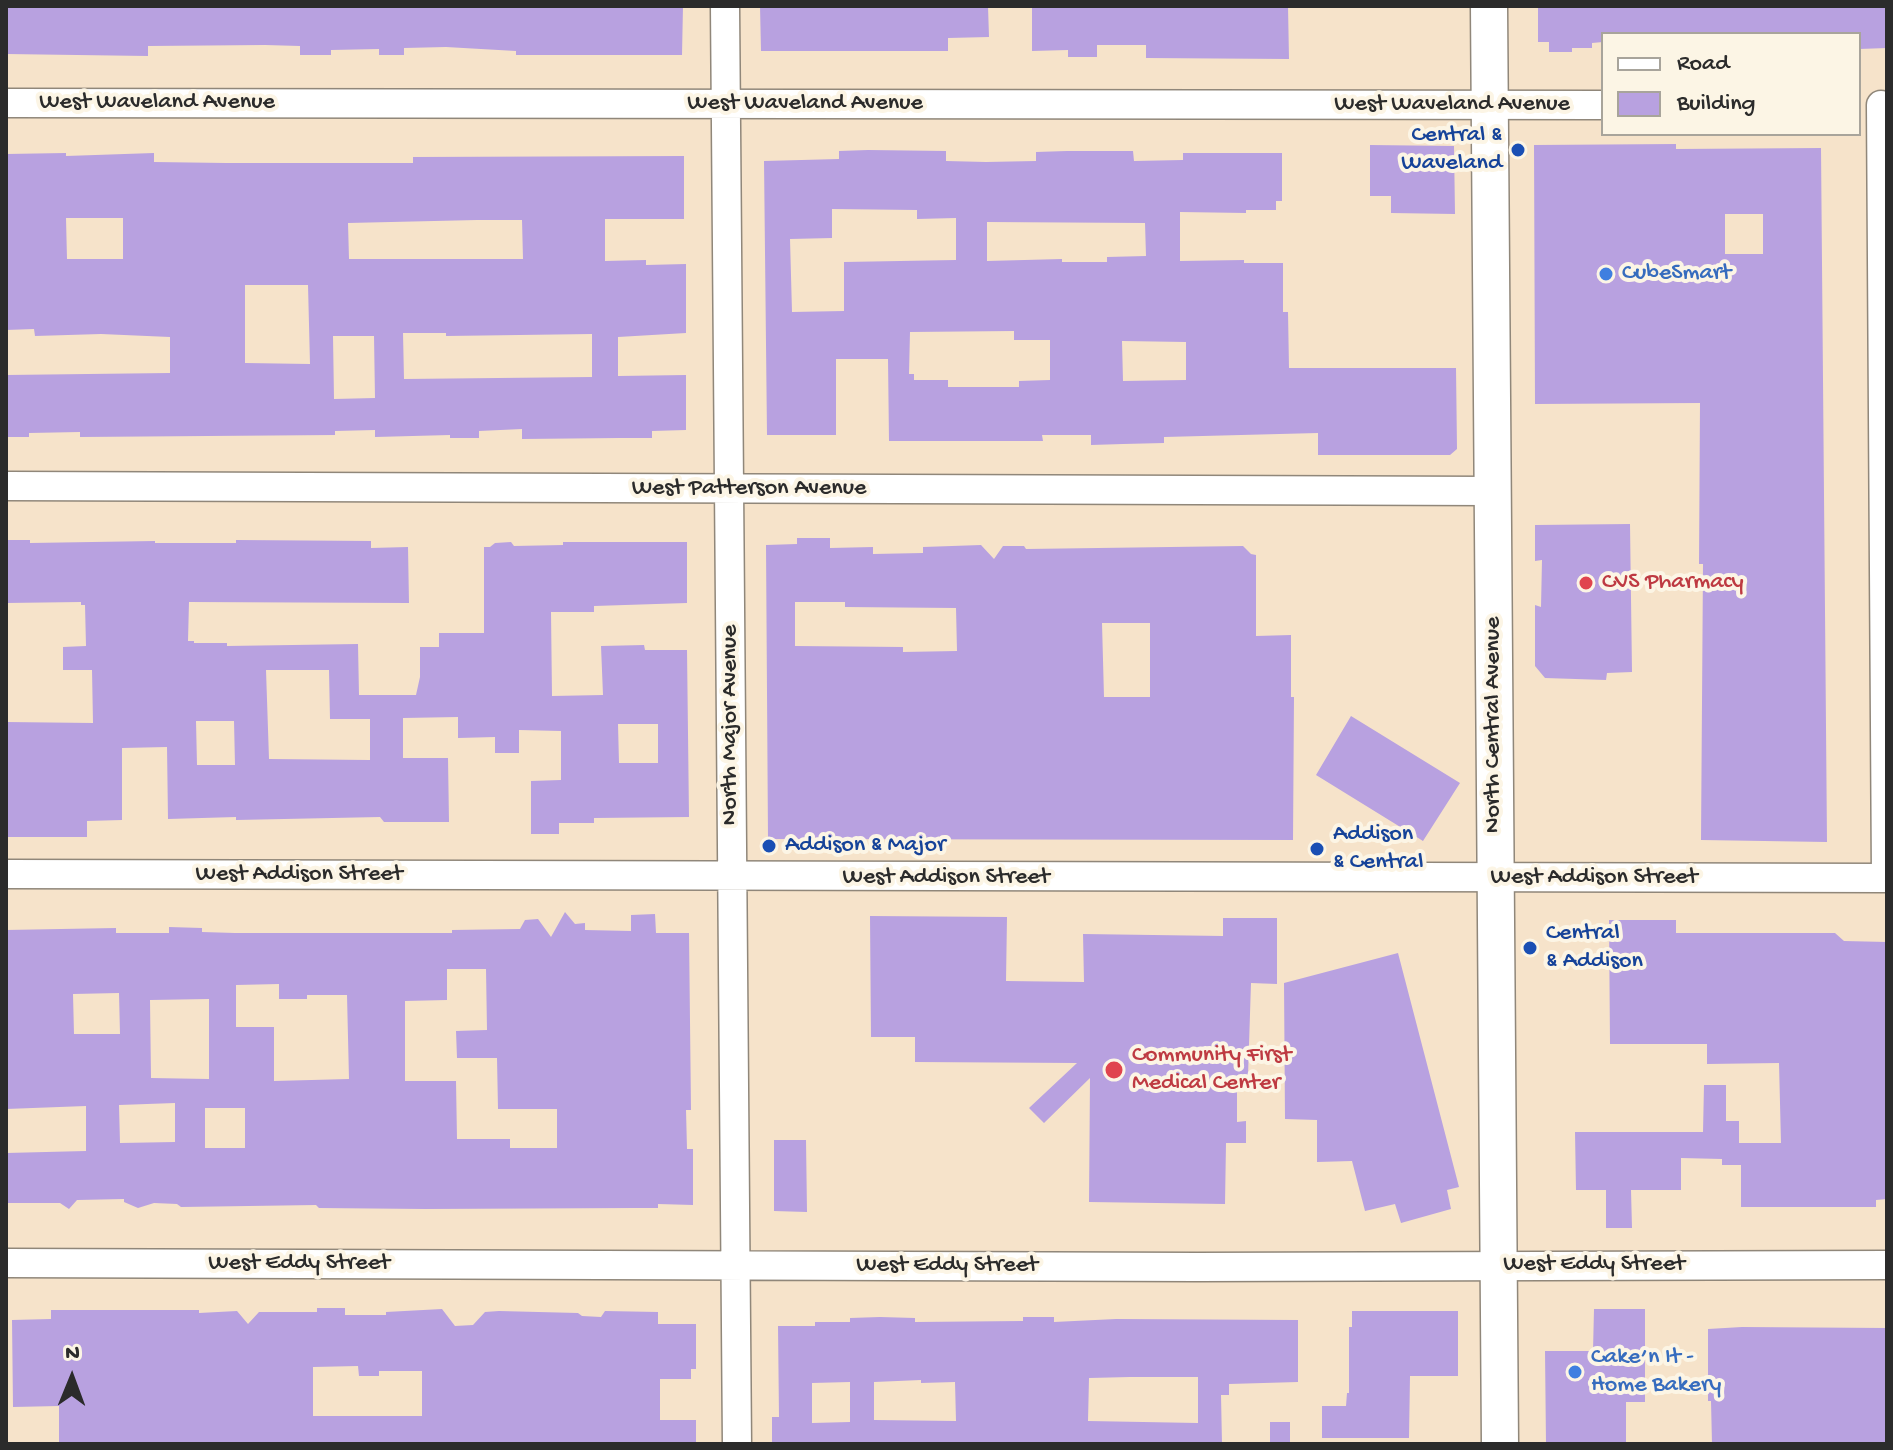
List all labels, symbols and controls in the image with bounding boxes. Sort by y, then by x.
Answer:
legend [1601,32,1861,136]
text: Road [1677,50,1729,79]
street label: West Waveland Avenue [39,89,275,117]
street label: West Waveland Avenue [687,90,923,118]
text: Building [1677,90,1755,119]
street label: West Waveland Avenue [1334,91,1570,119]
place label: Central & Waveland [1401,122,1502,178]
marker: Central & Waveland [1509,141,1527,159]
place label: CubeSmart [1622,260,1731,288]
marker: CubeSmart [1597,265,1615,283]
street label: West Patterson Avenue [632,475,866,503]
place label: CVS Pharmacy [1602,569,1743,597]
marker: CVS Pharmacy [1577,574,1595,592]
street label: North Central Avenue [1480,617,1508,833]
street label: North Major Avenue [717,625,745,825]
place label: Addison & Central [1333,821,1423,877]
place label: Addison & Major [785,832,946,860]
marker: Addison & Major [760,837,778,855]
marker: Addison & Central [1308,840,1326,858]
street label: West Addison Street [196,861,402,889]
street label: West Addison Street [843,864,1049,892]
street label: West Addison Street [1491,864,1697,892]
place label: Central & Addison [1546,920,1643,976]
marker: Central & Addison [1521,939,1539,957]
place label: Community First Medical Center [1132,1042,1291,1098]
marker: Community First Medical Center [1103,1059,1125,1081]
street label: West Eddy Street [208,1250,390,1278]
street label: West Eddy Street [1503,1251,1685,1279]
street label: West Eddy Street [856,1252,1038,1280]
north arrow [32,1338,112,1418]
text: N [65,1341,80,1367]
place label: Cake’n It - Home Bakery [1591,1344,1721,1400]
marker: Cake’n It - Home Bakery [1566,1363,1584,1381]

